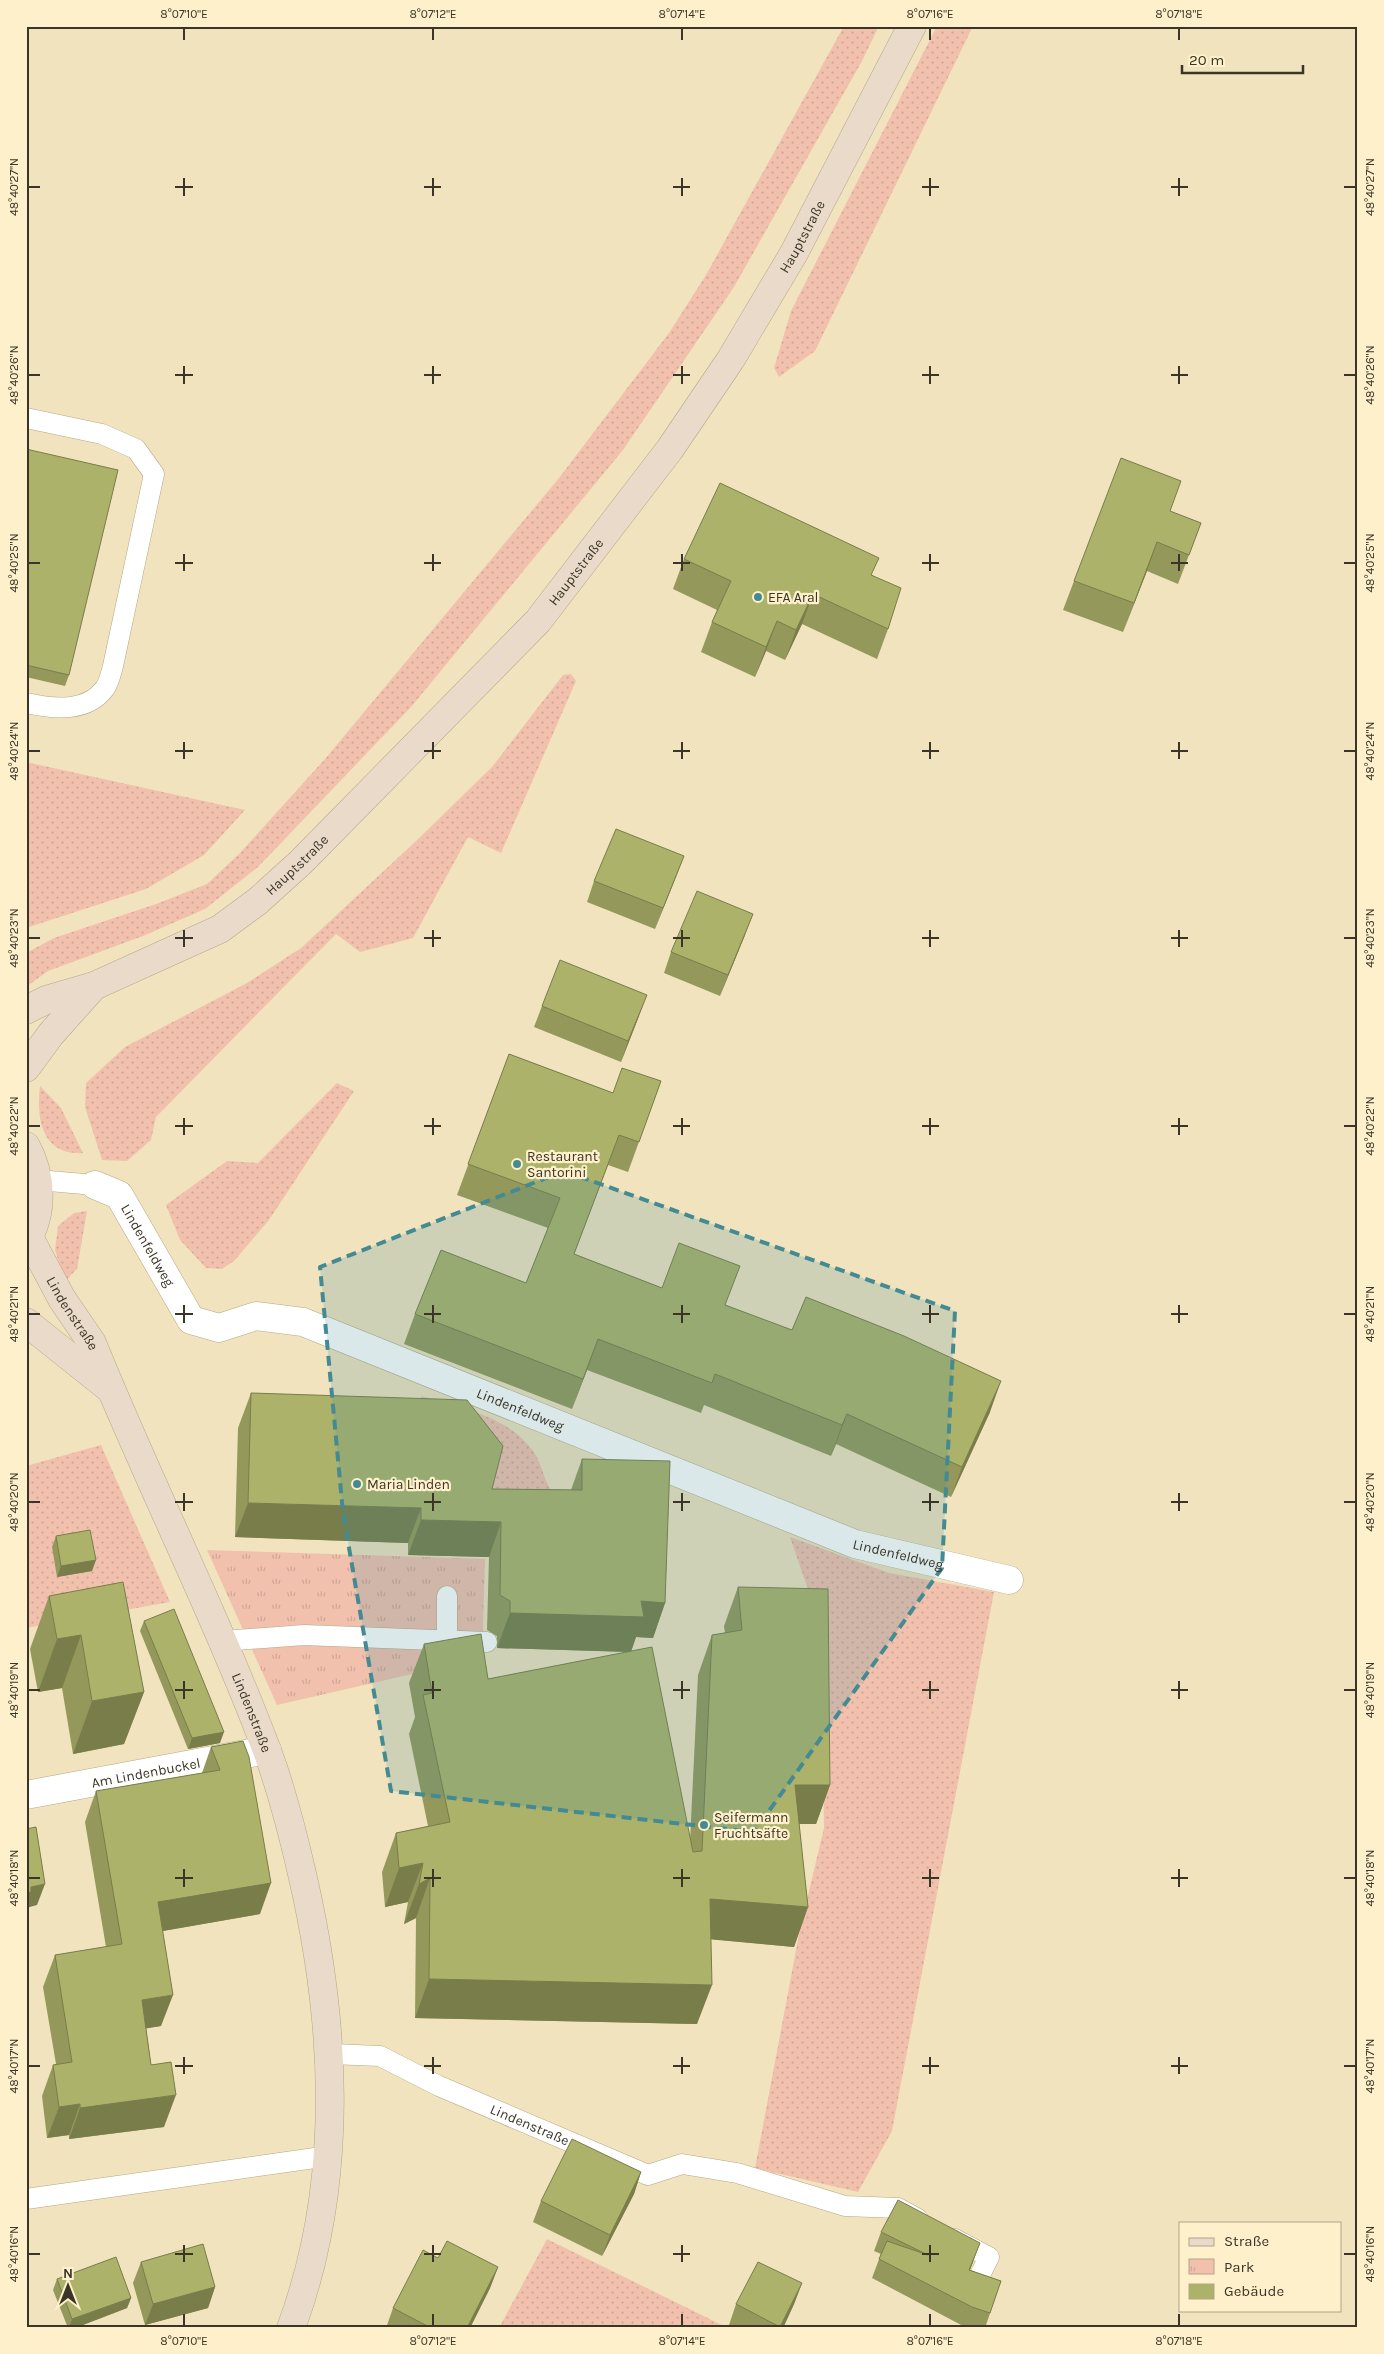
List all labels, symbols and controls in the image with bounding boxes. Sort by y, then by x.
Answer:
text: 8°07'10"E [160,7,208,21]
text: 8°07'12"E [409,7,457,21]
text: 8°07'14"E [659,7,705,21]
text: 8°07'16"E [906,7,954,21]
text: 8°07'18"E [1155,7,1203,21]
scale bar [1182,42,1303,74]
text: 20 m [1189,51,1224,69]
text: 48°40'27"N [7,158,21,216]
text: 48°40'27"N [1363,158,1377,216]
street label: Hauptstraße [776,198,829,276]
text: 48°40'26"N [7,345,21,405]
text: 48°40'26"N [1363,345,1377,405]
text: 48°40'25"N [7,533,21,593]
text: 48°40'25"N [1363,533,1377,593]
street label: Hauptstraße [545,535,607,609]
place label: EFA Aral [768,589,819,606]
marker: EFA Aral [752,591,764,603]
text: 48°40'24"N [7,721,21,781]
text: 48°40'24"N [1363,721,1377,781]
street label: Hauptstraße [262,831,332,899]
text: 48°40'23"N [7,908,21,968]
text: 48°40'23"N [1363,908,1377,968]
text: 48°40'22"N [7,1096,21,1156]
text: 48°40'22"N [1363,1096,1377,1156]
place label: Restaurant Santorini [527,1148,598,1181]
marker: Restaurant Santorini [511,1158,523,1170]
street label: Lindenfeldweg [117,1201,178,1290]
street label: Lindenstraße [43,1274,102,1353]
text: 48°40'21"N [7,1286,21,1342]
text: 48°40'21"N [1363,1286,1377,1342]
street label: Lindenfeldweg [474,1385,566,1435]
text: 48°40'20"N [7,1472,21,1532]
text: 48°40'20"N [1363,1472,1377,1532]
place label: Maria Linden [367,1476,450,1493]
marker: Maria Linden [351,1478,363,1490]
street label: Lindenfeldweg [851,1536,945,1573]
text: 48°40'19"N [7,1662,21,1718]
text: 48°40'19"N [1363,1662,1377,1718]
street label: Lindenstraße [228,1670,275,1755]
street label: Am Lindenbuckel [90,1755,202,1792]
place label: Seifermann Fruchtsäfte [714,1809,789,1842]
marker: Seifermann Fruchtsäfte [698,1819,710,1831]
text: 48°40'18"N [7,1850,21,1906]
text: 48°40'18"N [1363,1850,1377,1906]
text: 48°40'17"N [7,2038,21,2094]
text: 48°40'17"N [1363,2038,1377,2094]
street label: Lindenstraße [488,2101,572,2150]
legend [1179,2222,1342,2312]
text: 48°40'16"N [7,2226,21,2282]
text: 48°40'16"N [1363,2226,1377,2282]
text: Straße [1224,2232,1269,2250]
text: Park [1224,2258,1254,2276]
north arrow [42,2262,92,2312]
text: N [63,2265,73,2282]
text: Gebäude [1224,2282,1284,2300]
text: 8°07'10"E [160,2334,208,2348]
text: 8°07'12"E [409,2334,457,2348]
text: 8°07'14"E [659,2334,705,2348]
text: 8°07'16"E [906,2334,954,2348]
text: 8°07'18"E [1155,2334,1203,2348]

